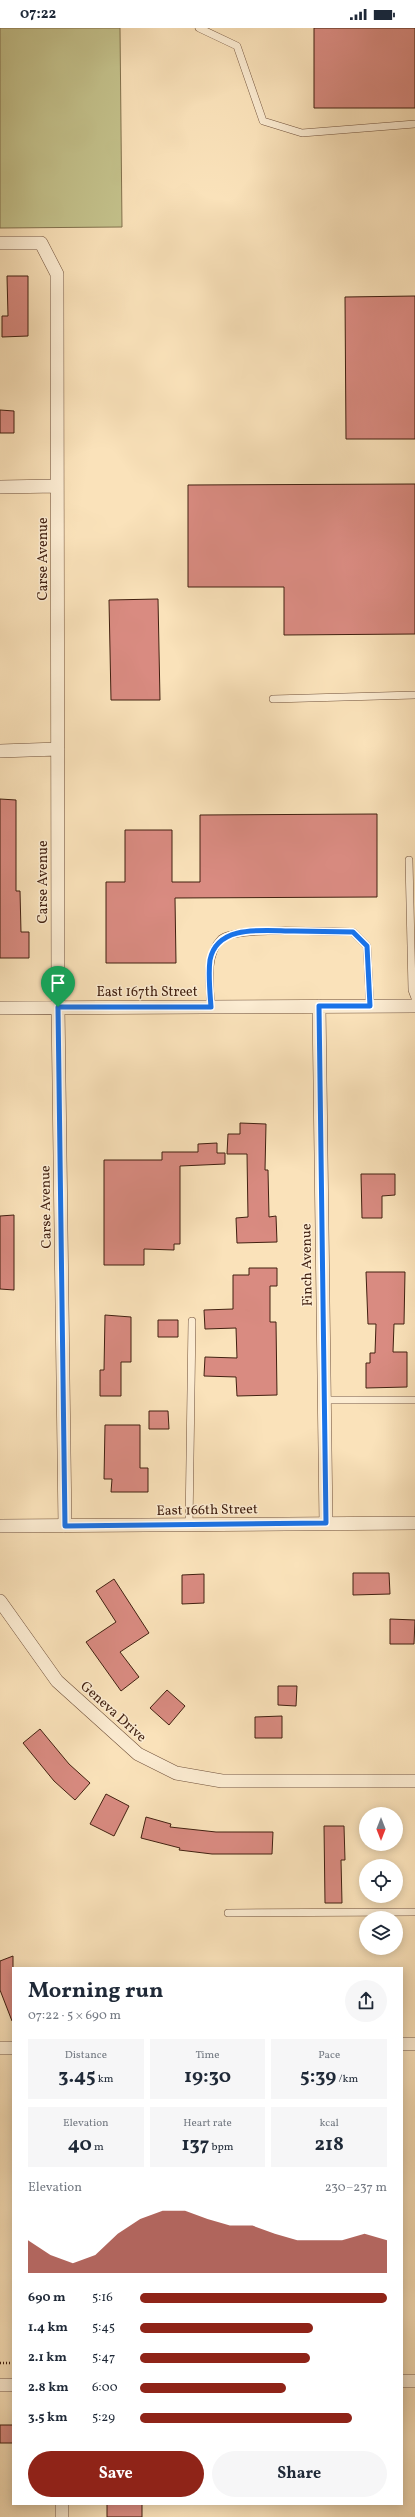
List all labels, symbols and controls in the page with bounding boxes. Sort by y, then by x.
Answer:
text: 07:22 [20,4,56,25]
street label: Carse Avenue [34,517,53,601]
street label: Carse Avenue [34,840,53,924]
pin [41,966,75,1007]
icon: arrive [47,972,69,994]
street label: East 167th Street [96,983,198,1002]
street label: Carse Avenue [36,1165,57,1249]
street label: Finch Avenue [297,1223,318,1307]
street label: East 166th Street [156,1500,258,1521]
street label: Geneva Drive [76,1677,150,1747]
north arrow [359,1807,403,1851]
map controls [359,1807,403,1955]
button: locate [359,1859,403,1903]
button: layers [359,1911,403,1955]
text: Morning run [28,1976,163,2007]
button: share [345,1980,387,2022]
text: 07:22 · 5 × 690 m [28,2007,121,2025]
text: Distance [65,2048,107,2063]
text: Time [195,2048,220,2063]
text: Pace [318,2048,340,2063]
text: 3.45 [58,2063,96,2091]
text: 19:30 [184,2063,231,2091]
text: 5:39 [300,2063,336,2091]
text: km [96,2072,113,2087]
text: /km [336,2072,358,2087]
text: Elevation [63,2116,109,2131]
text: Heart rate [183,2116,232,2131]
text: kcal [319,2116,339,2131]
text: 40 [68,2131,92,2159]
text: 137 [181,2131,209,2159]
text: 218 [314,2131,344,2159]
text: m [92,2140,104,2155]
text: bpm [209,2140,234,2155]
text: Elevation [28,2179,82,2197]
text: 230–237 m [325,2179,387,2197]
text: 690 m [28,2289,66,2307]
text: 5:16 [92,2289,113,2307]
text: 1.4 km [28,2319,68,2337]
text: 5:45 [92,2319,115,2337]
text: 2.1 km [28,2349,67,2367]
text: 5:47 [92,2349,115,2367]
text: 2.8 km [28,2379,69,2397]
text: 6:00 [92,2379,118,2397]
text: 3.5 km [28,2409,68,2427]
text: 5:29 [92,2409,115,2427]
button: Save [28,2451,204,2497]
button: Share [212,2451,387,2497]

